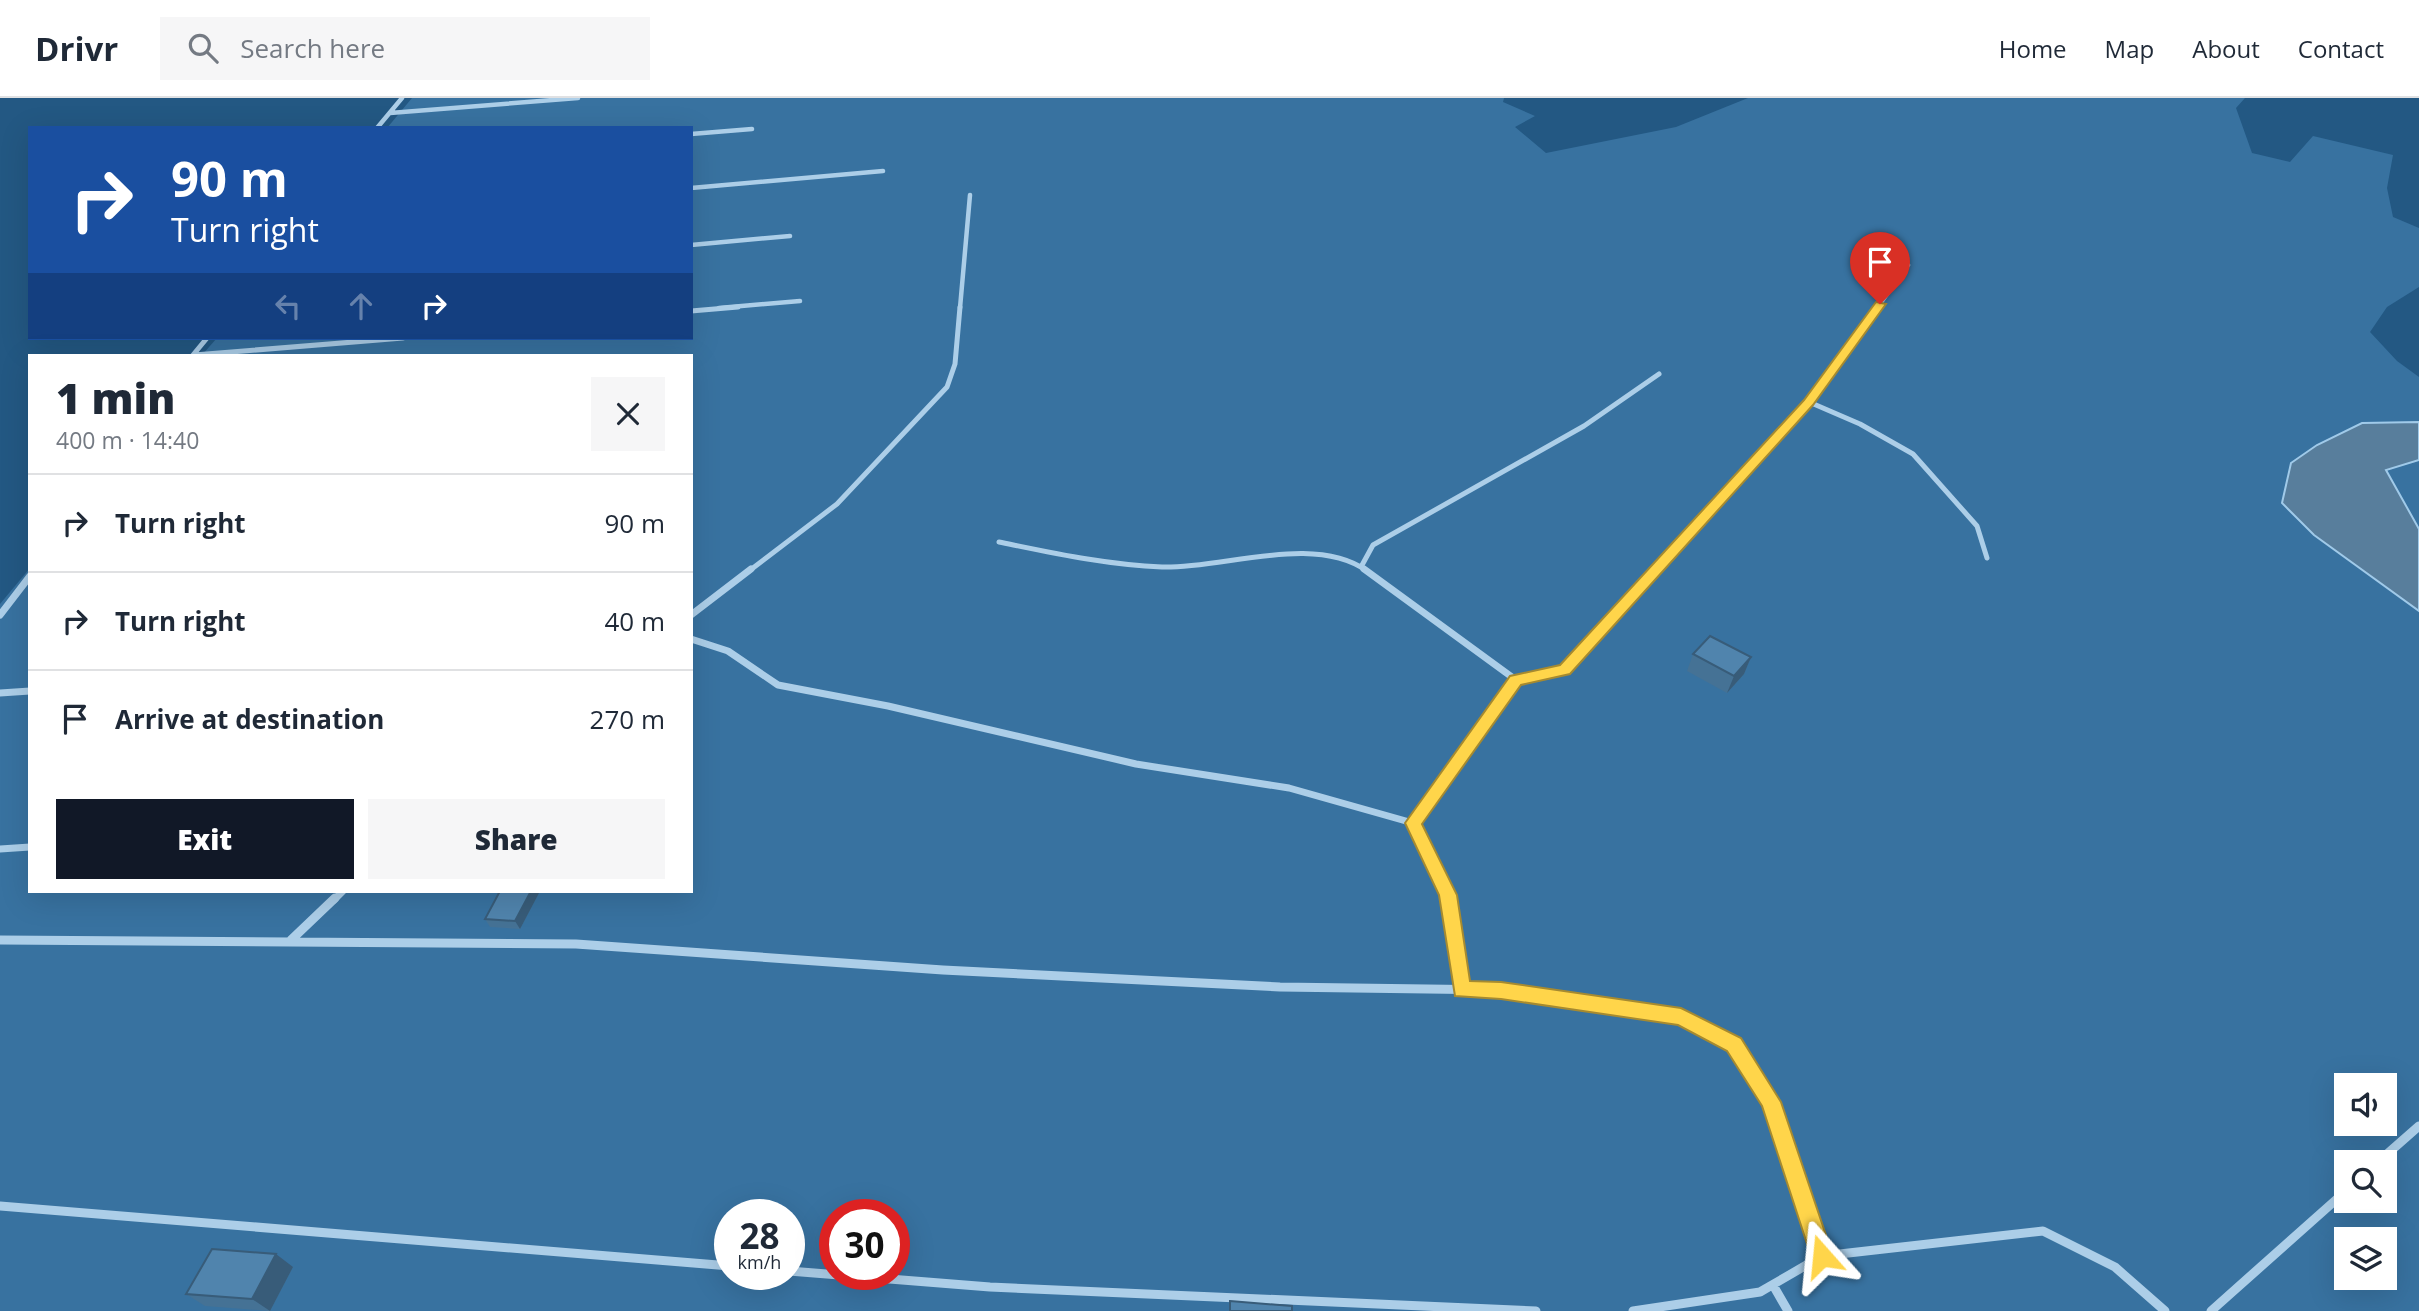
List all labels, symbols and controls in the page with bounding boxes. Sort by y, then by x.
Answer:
search box [160,17,650,80]
text: Drivr [35,26,118,71]
icon: search [184,29,222,67]
text: Search here [240,30,385,66]
text: Home [1999,32,2067,65]
text: Map [2105,32,2154,65]
text: About [2192,32,2260,65]
text: Contact [2298,32,2384,65]
text: 90 m [171,145,288,211]
icon: right [56,154,147,245]
text: Turn right [171,208,319,251]
pin [1850,232,1910,304]
icon: arrive [1861,243,1899,281]
icon: left [269,287,307,325]
icon: ahead [342,287,380,325]
icon: right [415,287,453,325]
text: 1 min [56,369,175,426]
button: close [591,377,665,451]
text: 400 m · 14:40 [56,424,199,456]
icon: right [56,504,94,542]
text: Turn right [115,505,246,541]
text: 90 m [604,505,665,541]
icon: right [56,602,94,640]
text: Turn right [115,603,246,639]
text: 40 m [604,603,665,639]
icon: arrive [56,700,94,738]
text: Arrive at destination [115,701,384,737]
text: 270 m [590,701,665,737]
button: Exit [56,799,354,879]
button: Share [368,799,665,879]
map controls [2334,1073,2397,1290]
button: sound [2334,1073,2397,1136]
button: search [2334,1150,2397,1213]
speed limit sign: 30 [819,1199,910,1290]
text: 28 [739,1212,780,1259]
position arrow [1785,1219,1859,1293]
button: layers [2334,1227,2397,1290]
text: km/h [738,1250,781,1274]

